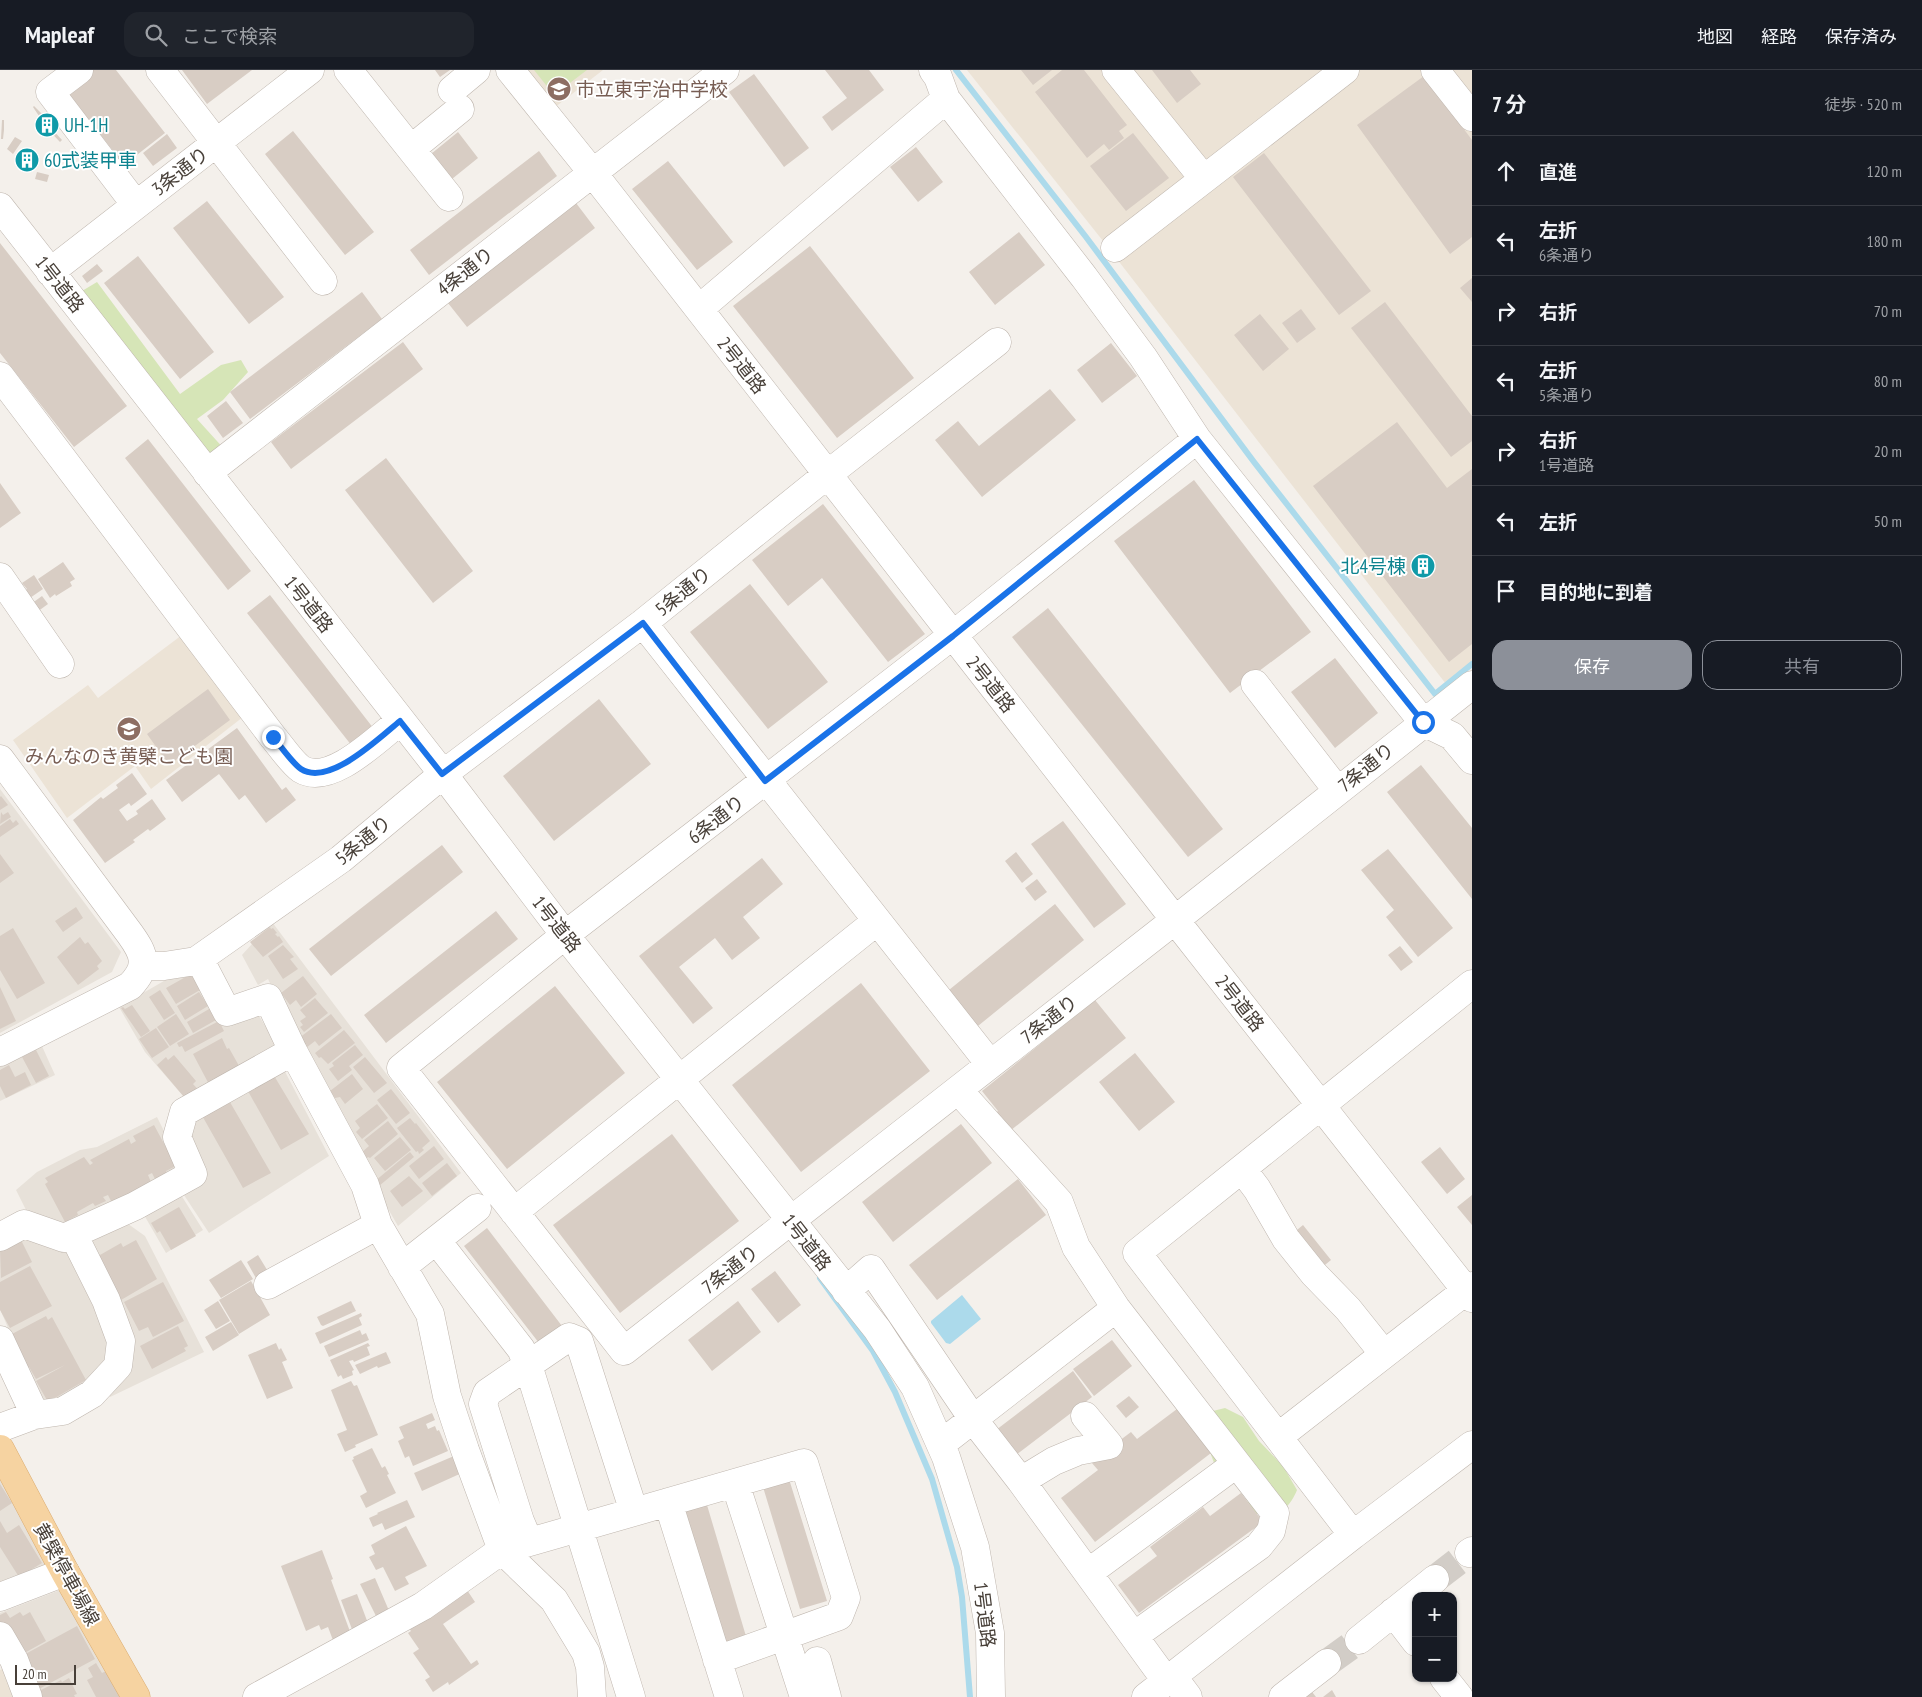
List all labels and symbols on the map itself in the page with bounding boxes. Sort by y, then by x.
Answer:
school or university icon: 市立東宇治中学校 [546,76,572,102]
place label: 市立東宇治中学校 [576,77,728,101]
building icon: UH-1H [34,112,60,138]
place label: UH-1H [64,113,108,137]
street label: 3条通り [147,141,213,201]
building icon: 60式装甲車 [14,147,40,173]
place label: 60式装甲車 [44,148,137,172]
street label: 4条通り [432,241,498,301]
street label: 1号道路 [30,251,90,317]
street label: 2号道路 [712,332,772,398]
building icon: 北4号棟 [1410,553,1436,579]
place label: 北4号棟 [1340,554,1406,578]
street label: 5条通り [650,561,716,621]
street label: 1号道路 [279,571,339,637]
street label: 2号道路 [961,651,1021,717]
route start [1412,711,1435,734]
school or university icon: みんなのき黄檗こども園 [116,716,142,742]
route end [262,726,285,749]
street label: 7条通り [1333,737,1399,797]
place label: みんなのき黄檗こども園 [25,744,233,768]
street label: 6条通り [683,789,749,849]
street label: 5条通り [330,810,396,870]
street label: 1号道路 [527,891,587,957]
street label: 2号道路 [1210,970,1270,1036]
street label: 7条通り [1016,989,1082,1049]
street label: 1号道路 [777,1209,837,1275]
street label: 7条通り [697,1239,763,1299]
street label: 黄檗停車場線 [29,1518,105,1630]
street label: 1号道路 [969,1581,1001,1649]
scale bar [15,1662,76,1685]

